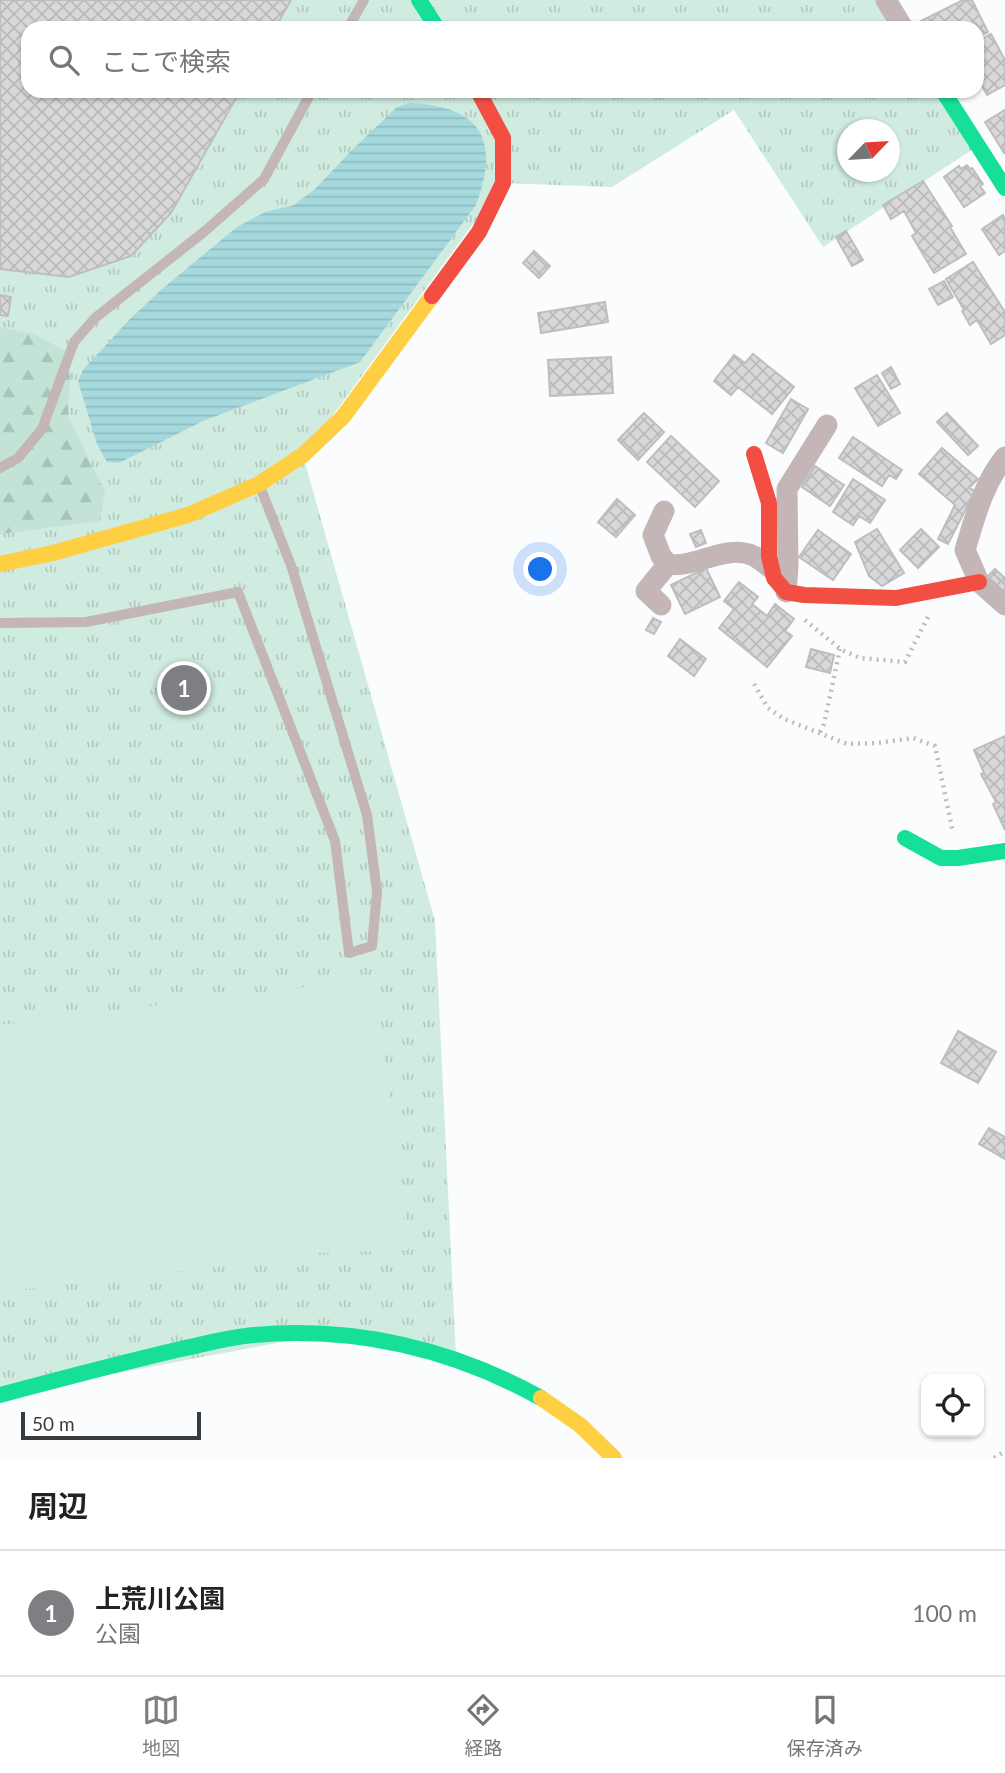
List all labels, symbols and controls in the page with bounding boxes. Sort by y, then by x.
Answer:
search box [21,21,984,98]
icon: search [45,41,83,79]
text: ここで検索 [101,45,231,77]
north arrow [837,119,900,182]
your location [523,552,557,586]
pin: 1 [161,662,207,714]
map controls [921,1374,984,1437]
button: locate [921,1374,984,1437]
scale bar [21,1409,201,1441]
text: 50 m [32,1412,75,1435]
text: 周辺 [28,1487,88,1523]
text: 上荒川公園 [95,1582,225,1614]
text: 1 [44,1599,58,1627]
text: 100 m [912,1599,977,1627]
text: 公園 [95,1619,141,1647]
tab: 地図 [142,1691,180,1760]
tab: 経路 [464,1691,503,1760]
tab: 保存済み [787,1691,863,1760]

